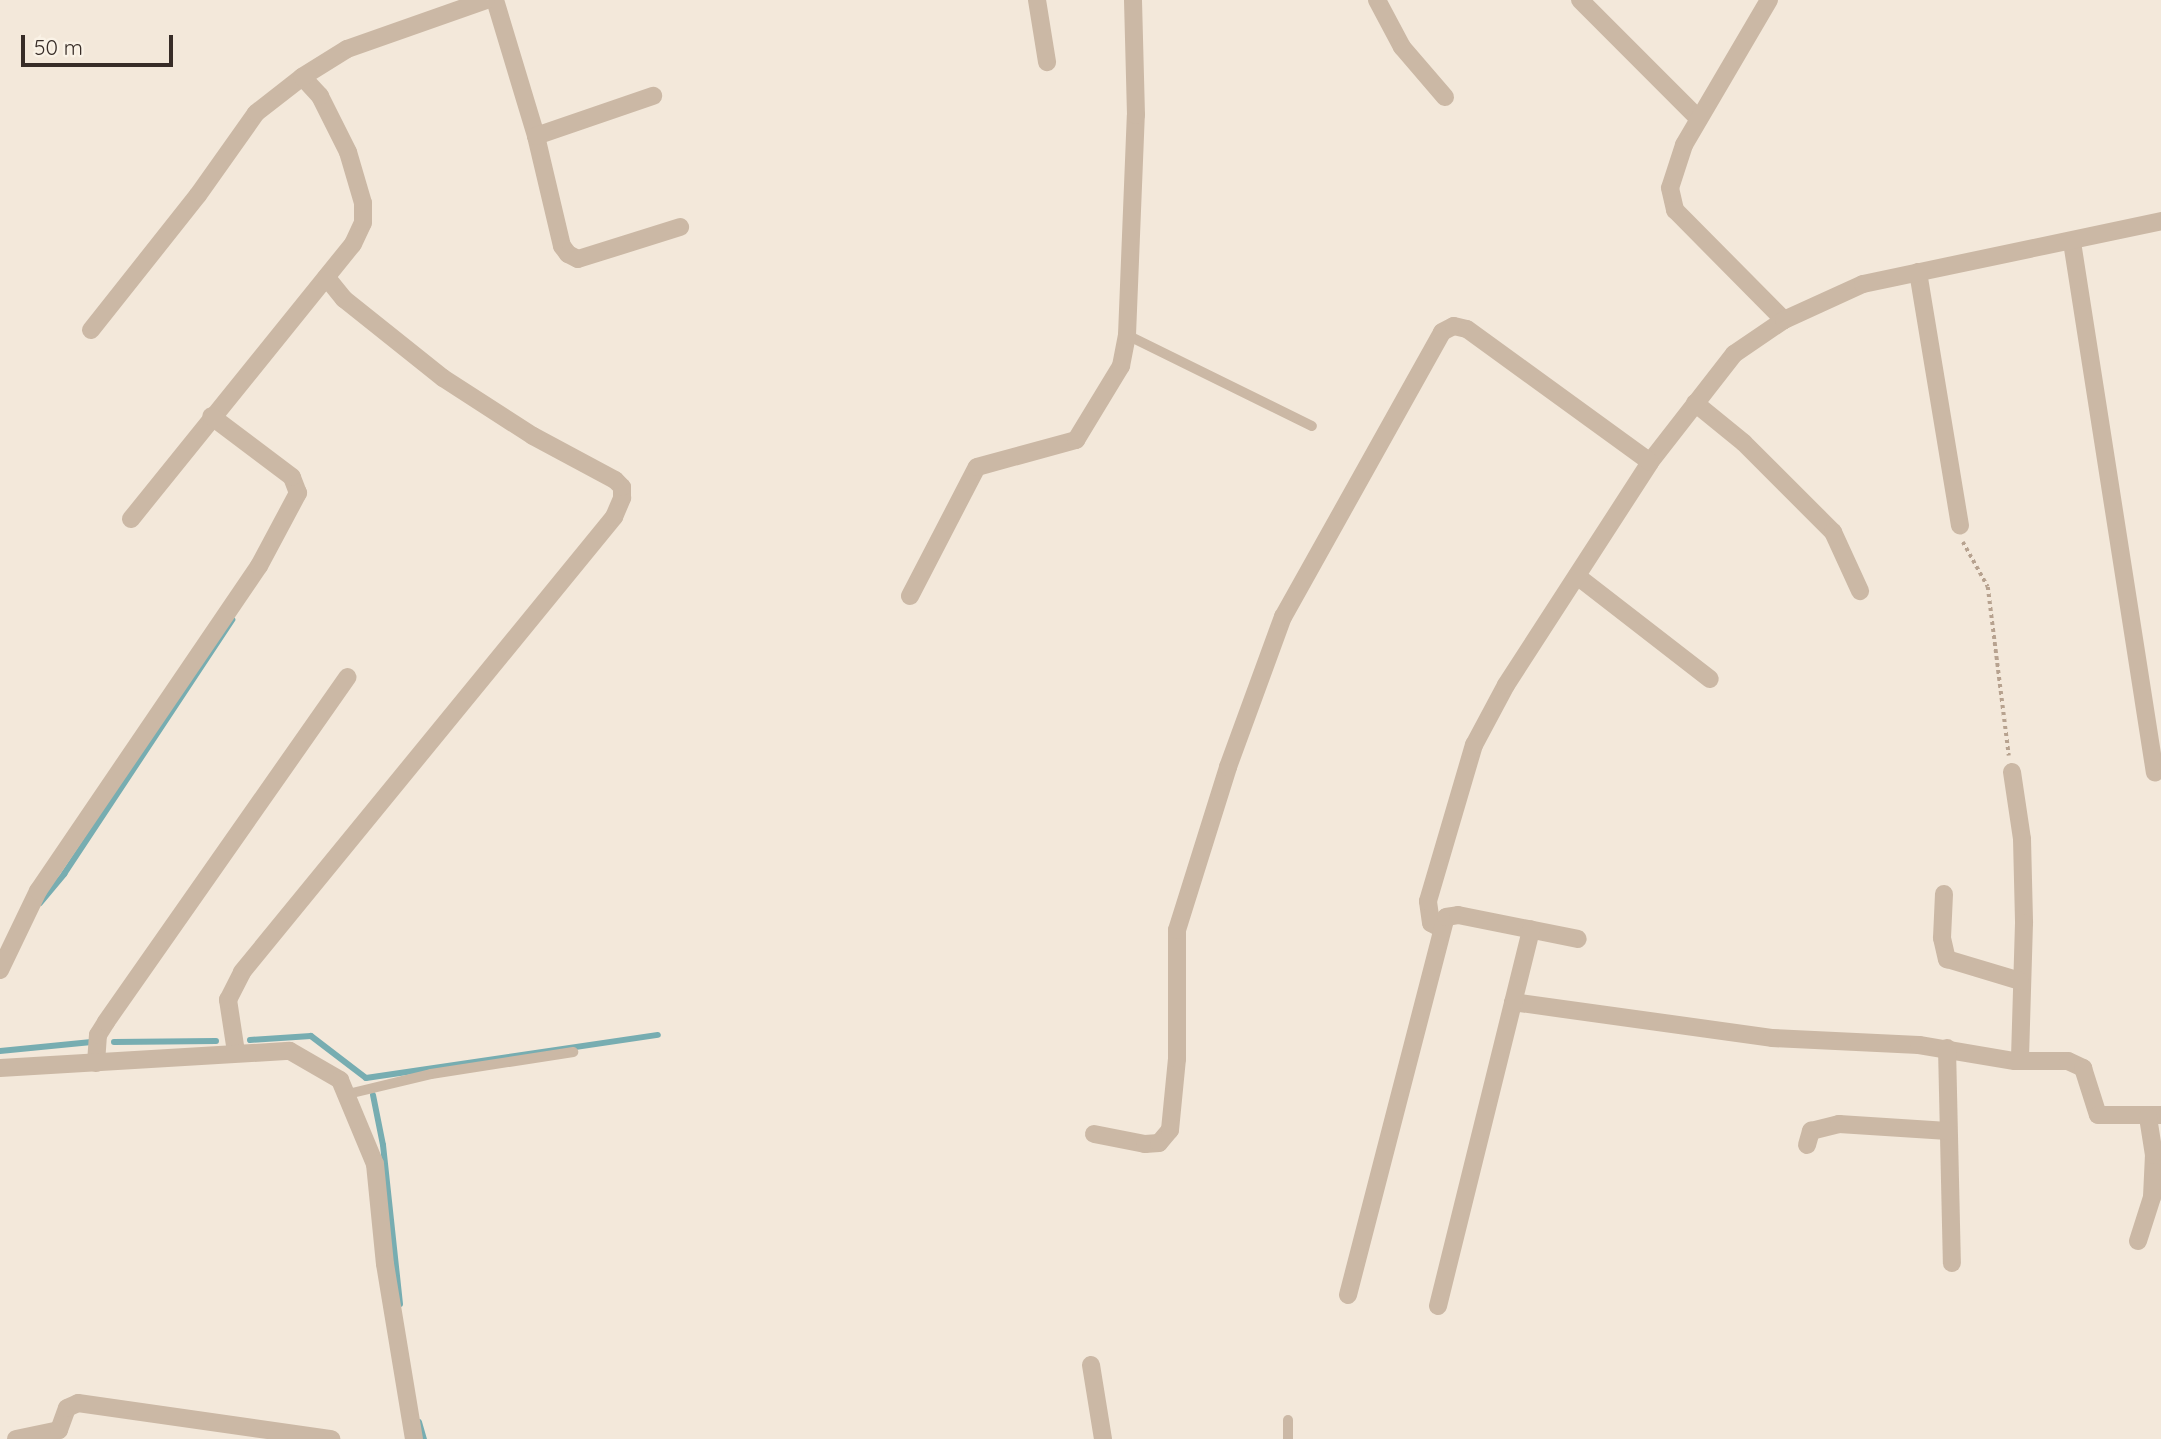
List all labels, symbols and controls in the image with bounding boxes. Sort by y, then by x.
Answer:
scale bar [24,21,177,65]
text: 50 m [34,34,83,60]

